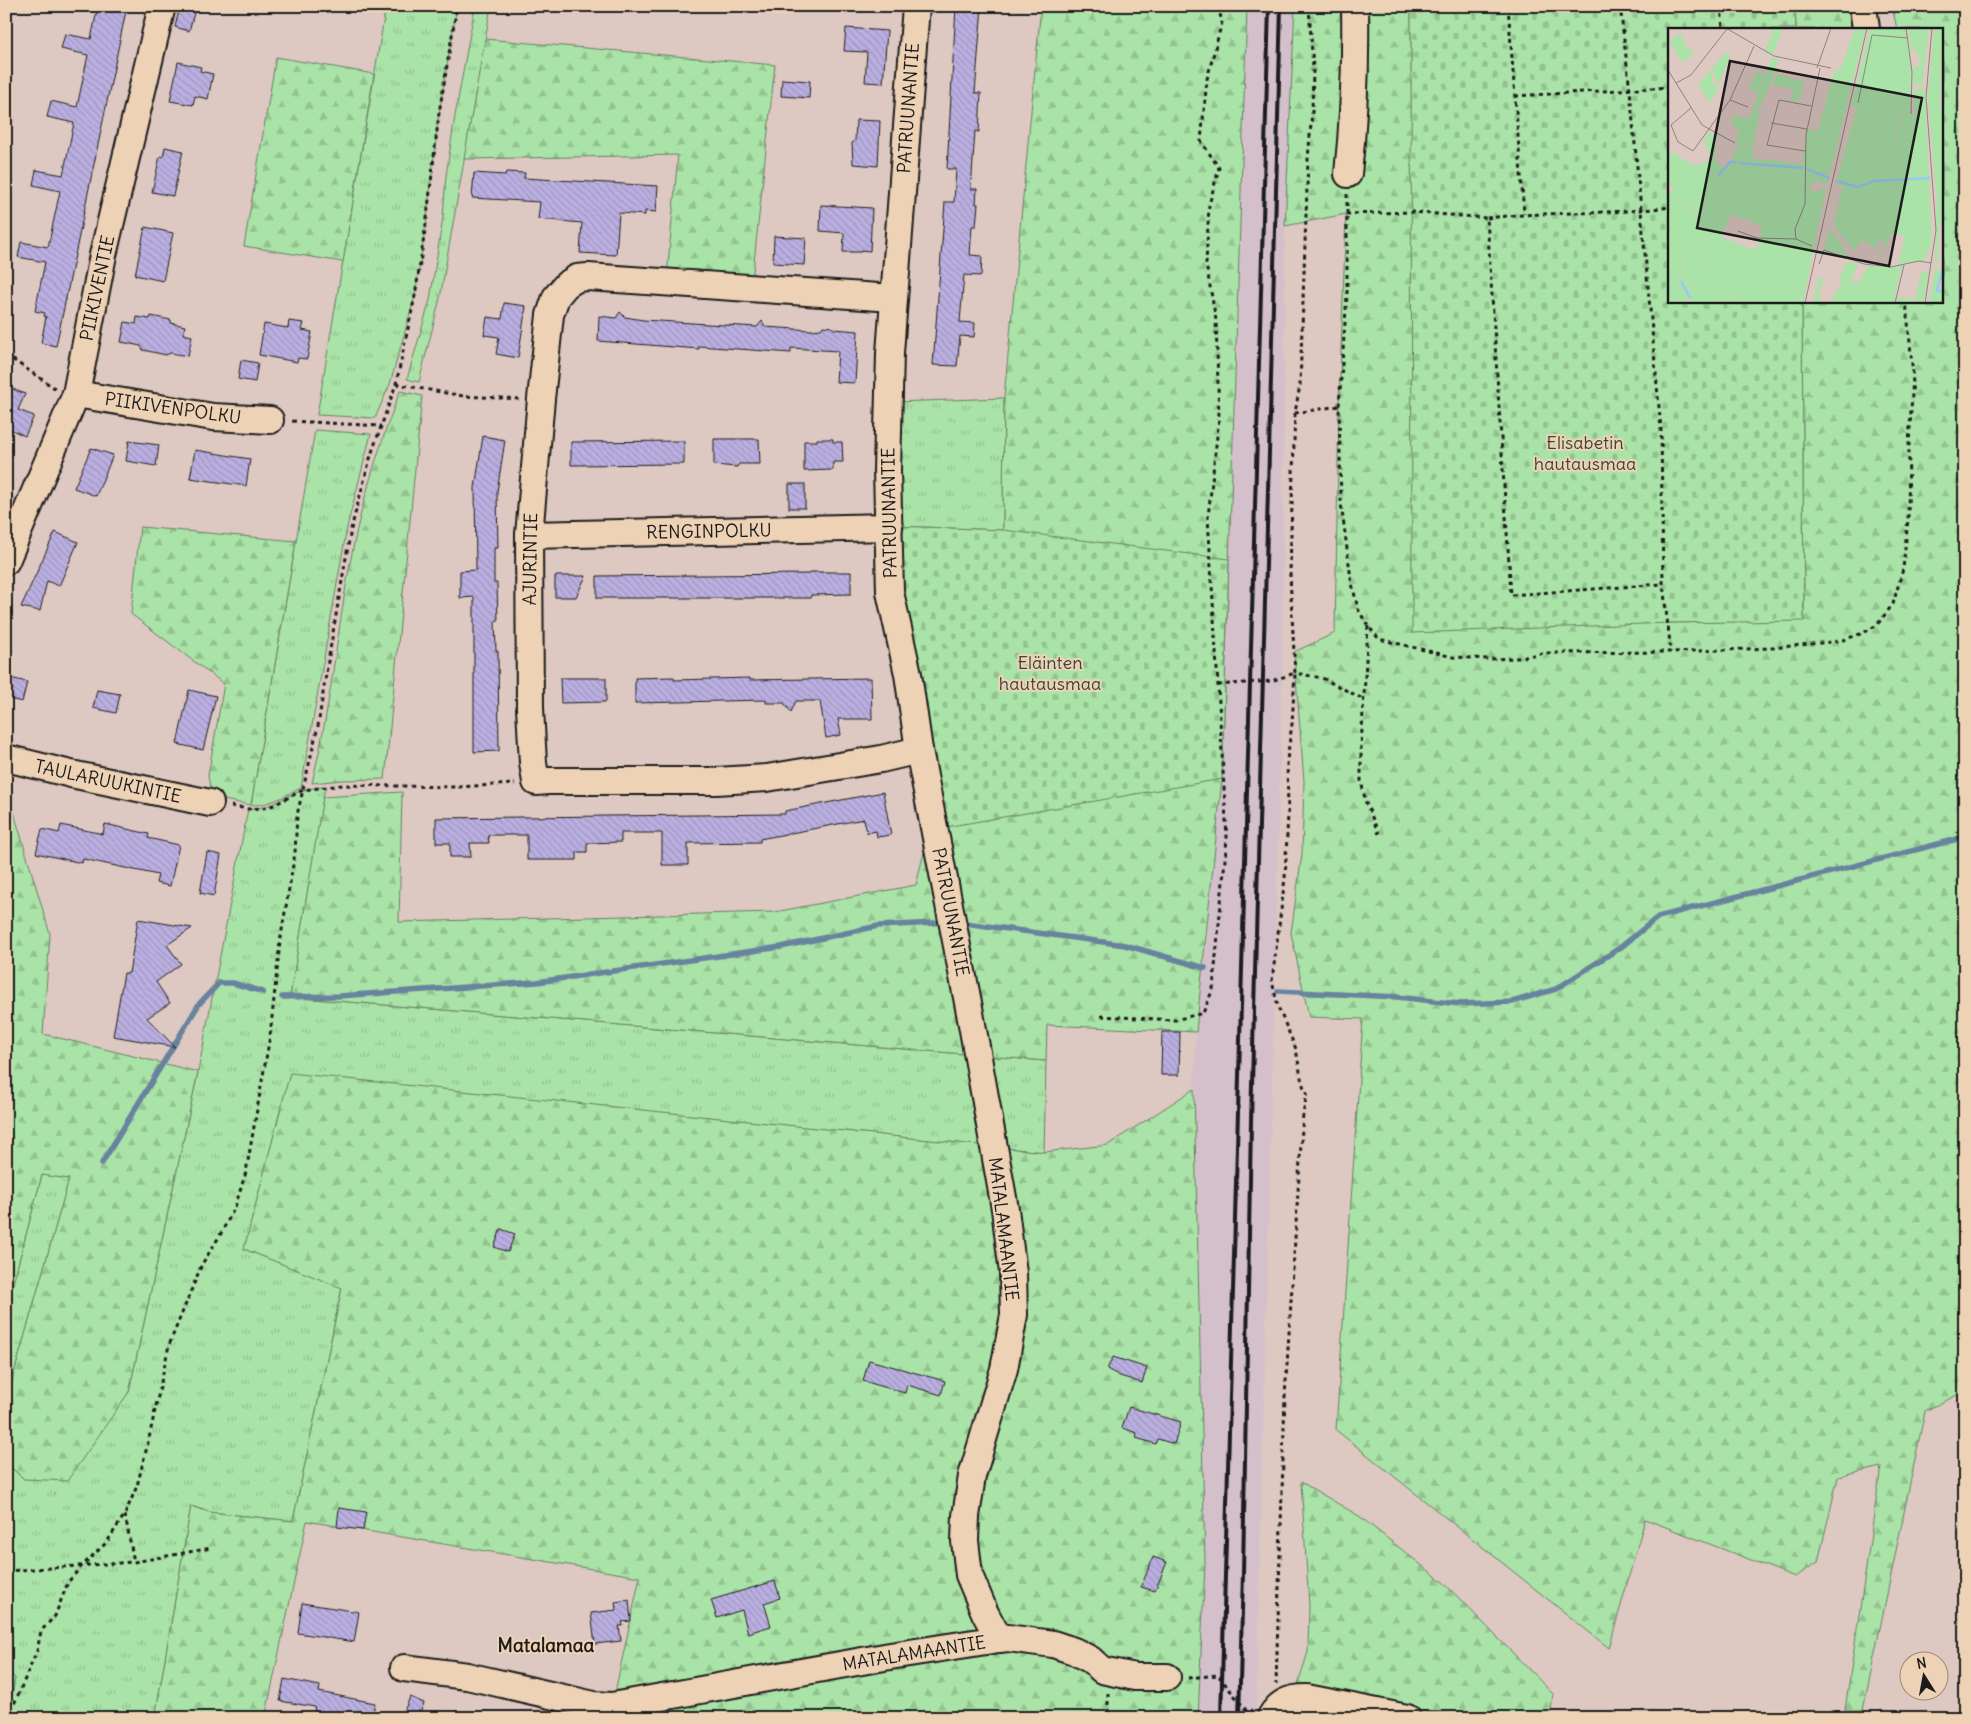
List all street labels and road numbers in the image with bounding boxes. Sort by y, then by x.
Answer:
street label: PATRUUNANTIE [892,42,924,174]
street label: PIIKIVENTIE [75,233,119,343]
street label: PIIKIVENPOLKU [103,387,243,429]
street label: PATRUUNANTIE [876,447,902,579]
street label: AJURINTIE [518,513,542,605]
street label: RENGINPOLKU [646,518,772,544]
street label: TAULARUUKINTIE [33,754,183,808]
street label: PATRUUNANTIE [927,846,975,978]
street label: MATALAMAANTIE [984,1156,1024,1302]
street label: MATALAMAANTIE [841,1630,987,1676]

